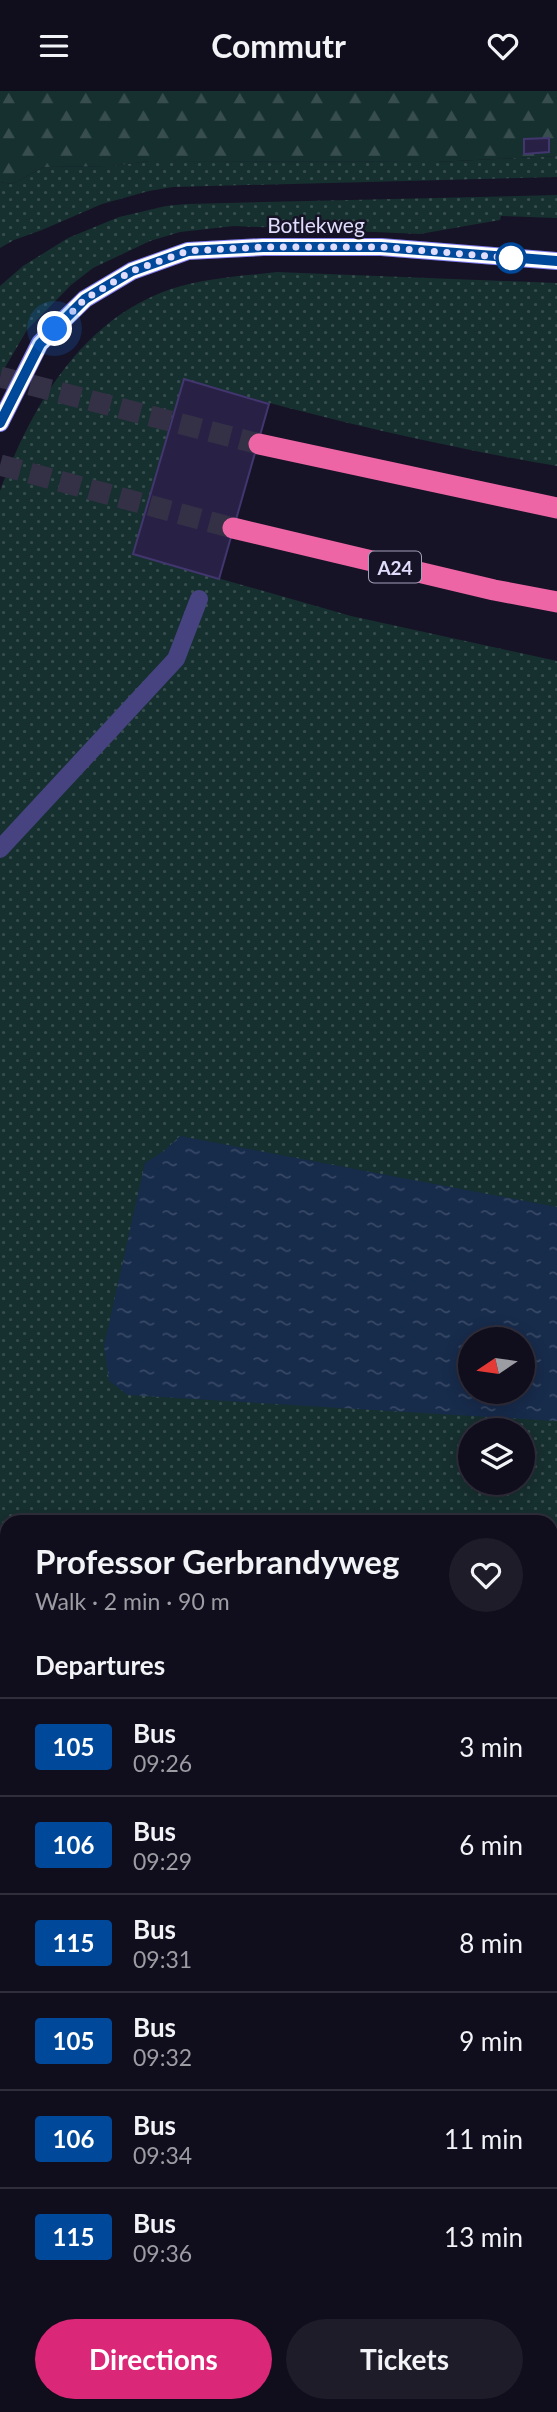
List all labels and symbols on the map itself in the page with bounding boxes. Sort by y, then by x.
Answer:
street label: Botlekweg [267,212,365,237]
unlabelled marker [496,243,526,273]
your location [37,311,72,346]
road number: A24 [369,552,421,582]
north arrow [458,1327,536,1403]

